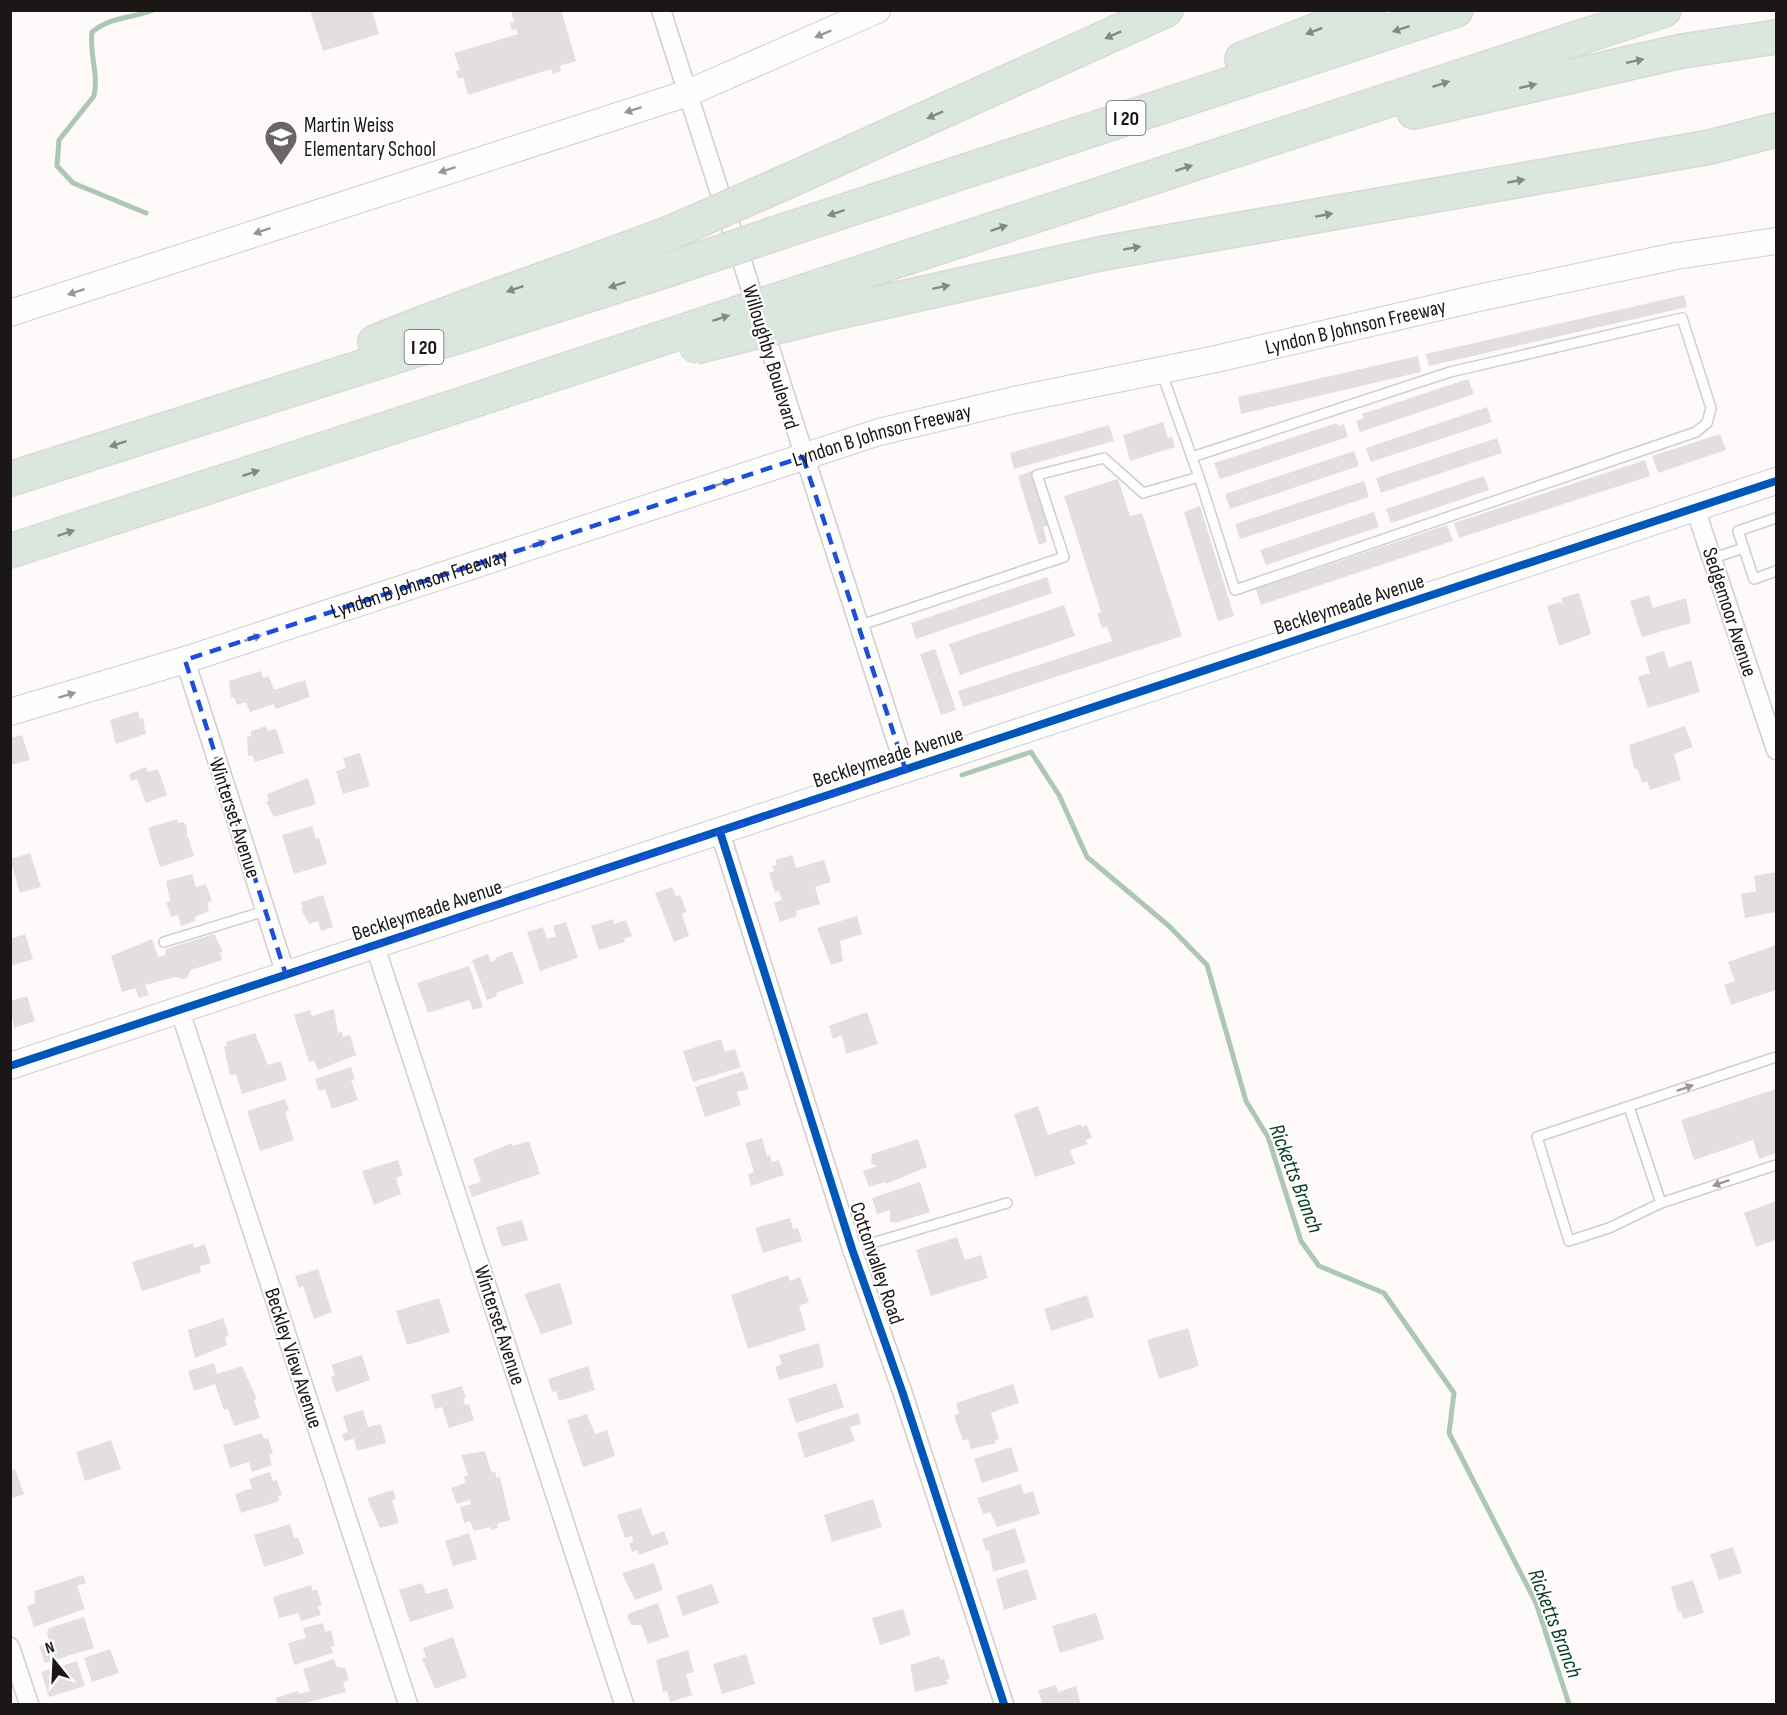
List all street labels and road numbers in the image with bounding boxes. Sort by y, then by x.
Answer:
road number: I 20 [1106,101,1146,135]
street label: Willoughby Boulevard [737,282,804,432]
street label: Lyndon B Johnson Freeway [1263,294,1448,360]
road number: I 20 [404,330,444,364]
street label: Lyndon B Johnson Freeway [789,399,974,473]
street label: Lyndon B Johnson Freeway [328,543,511,624]
street label: Sedgemoor Avenue [1697,544,1762,680]
street label: Beckleymeade Avenue [1271,568,1427,641]
street label: Beckleymeade Avenue [810,721,966,794]
street label: Winterset Avenue [203,755,266,881]
street label: Beckleymeade Avenue [349,874,505,947]
street label: Cottonvalley Road [844,1199,909,1327]
street label: Winterset Avenue [468,1262,531,1388]
street label: Beckley View Avenue [259,1285,328,1431]

